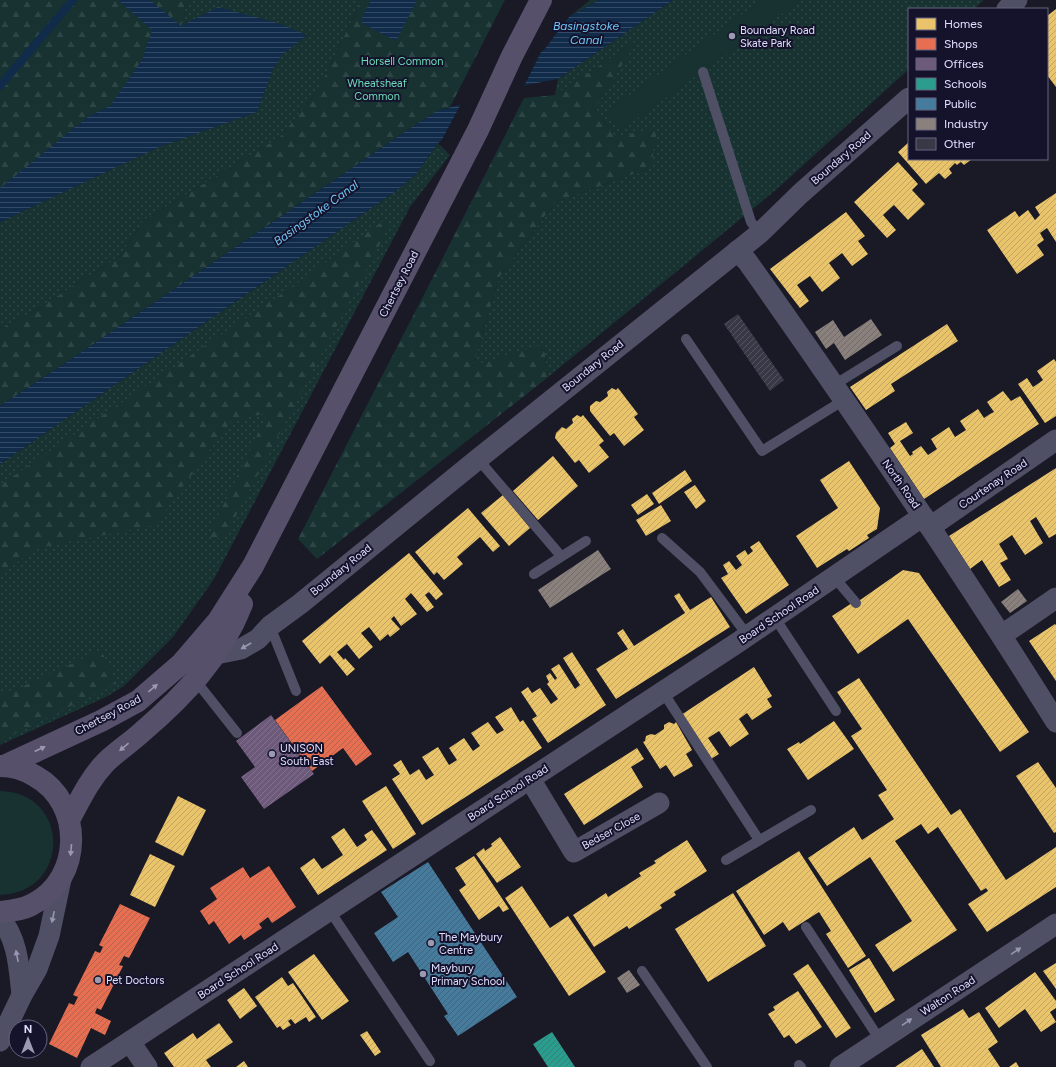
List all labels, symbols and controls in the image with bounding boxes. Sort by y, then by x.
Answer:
legend [908,8,1048,160]
text: Homes [944,17,983,31]
water label: Basingstoke Canal [553,19,619,47]
place label: Boundary Road Skate Park [740,24,815,50]
marker: Boundary Road Skate Park [727,31,737,41]
text: Shops [944,37,978,51]
park label: Horsell Common [361,55,443,68]
text: Offices [944,57,984,71]
park label: Wheatsheaf Common [347,77,408,103]
text: Schools [944,77,987,91]
text: Public [944,97,977,111]
text: Industry [944,117,989,131]
street label: Boundary Road [808,128,874,188]
text: Other [944,137,975,151]
water label: Basingstoke Canal [271,177,361,248]
street label: Chertsey Road [377,249,421,319]
street label: Boundary Road [560,337,626,395]
street label: Courtenay Road [956,456,1030,512]
street label: North Road [879,457,923,511]
street label: Boundary Road [308,541,374,599]
street label: Board School Road [737,583,821,647]
one-way arrow [240,643,252,649]
one-way arrow [148,683,159,692]
street label: Chertsey Road [73,692,143,738]
place label: UNISON South East [280,742,334,768]
one-way arrow [118,743,129,752]
one-way arrow [34,746,45,752]
marker: UNISON South East [267,749,277,759]
street label: Board School Road [465,762,551,824]
street label: Bedser Close [580,810,642,852]
one-way arrow [68,844,74,856]
one-way arrow [49,911,55,923]
place label: The Maybury Centre [439,931,503,957]
marker: The Maybury Centre [426,938,436,948]
street label: Board School Road [195,940,281,1002]
one-way arrow [1011,947,1021,955]
one-way arrow [13,950,19,962]
place label: Maybury Primary School [431,962,505,988]
marker: Maybury Primary School [418,969,428,979]
street label: Walton Road [918,973,978,1019]
place label: Pet Doctors [106,974,164,987]
marker: Pet Doctors [93,975,103,985]
one-way arrow [902,1018,912,1026]
north arrow [8,1019,48,1059]
text: N [24,1023,32,1036]

